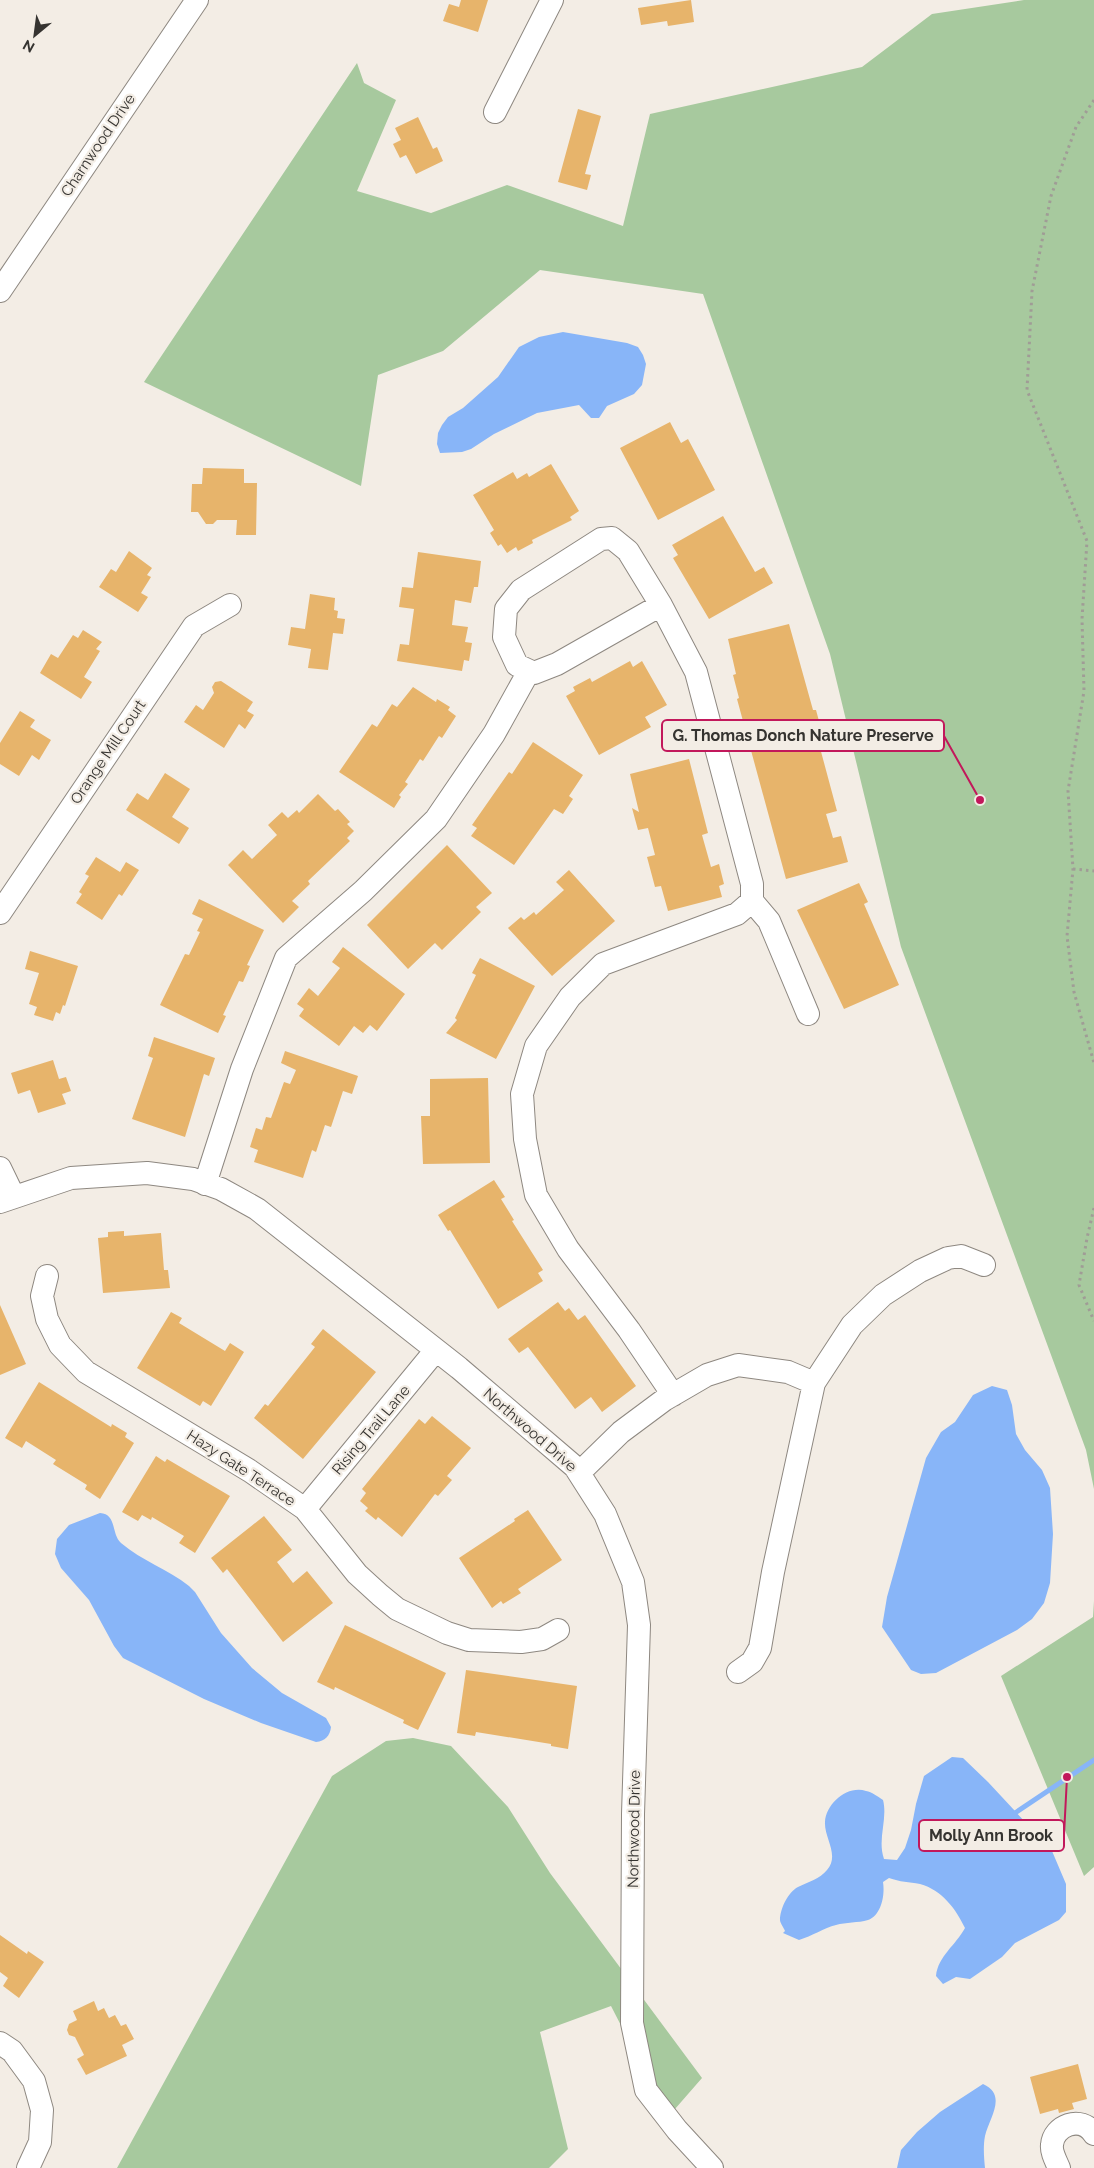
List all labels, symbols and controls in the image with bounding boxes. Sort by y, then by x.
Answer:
north arrow [10,10,60,60]
text: N [20,37,37,56]
street label: Charnwood Drive [57,90,139,200]
street label: Orange Mill Court [67,697,149,807]
callout: G. Thomas Donch Nature Preserve [662,720,944,751]
text: G. Thomas Donch Nature Preserve [672,726,934,745]
street label: Rising Trail Lane [328,1381,414,1478]
street label: Northwood Drive [480,1385,581,1476]
street label: Hazy Gate Terrace [183,1426,299,1510]
street label: Northwood Drive [624,1770,644,1888]
callout: Molly Ann Brook [919,1820,1064,1851]
text: Molly Ann Brook [929,1826,1053,1845]

